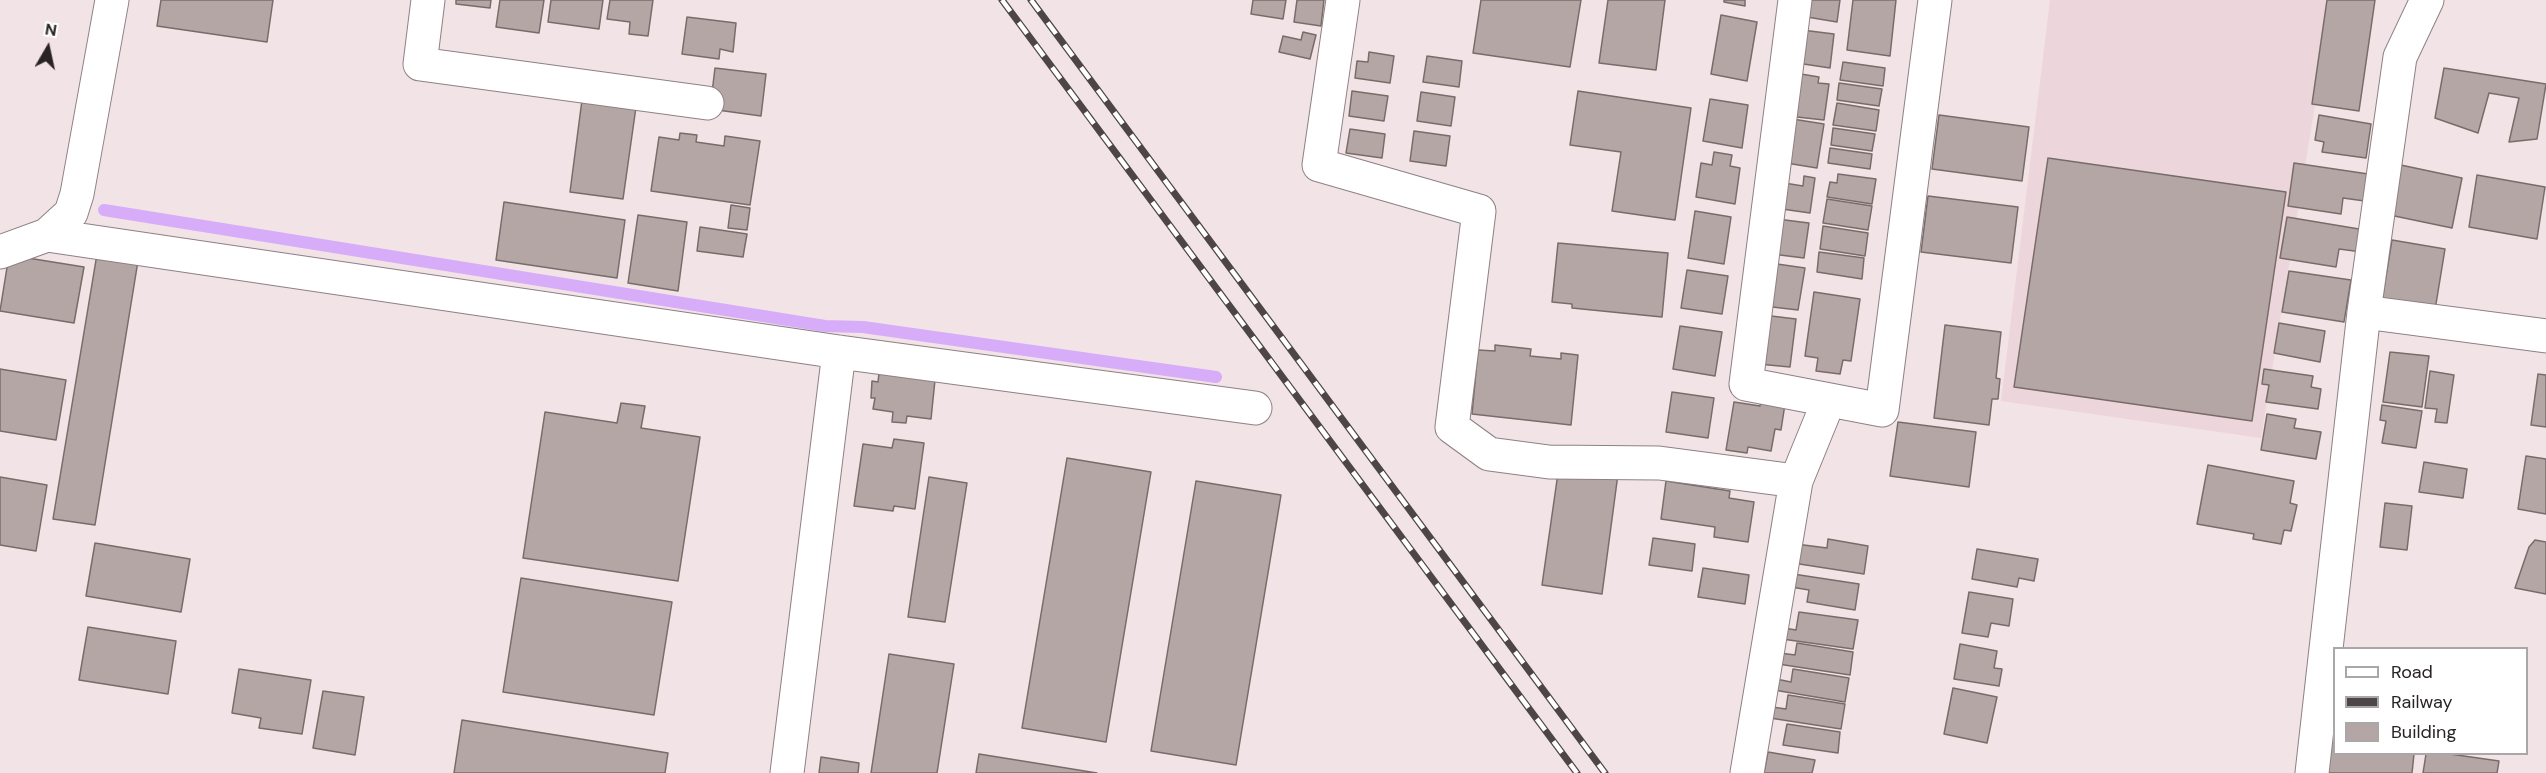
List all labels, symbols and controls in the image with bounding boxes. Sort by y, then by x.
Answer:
north arrow [18,18,78,78]
text: N [43,18,58,41]
legend [2333,647,2528,755]
text: Road [2391,660,2433,684]
text: Railway [2391,690,2453,714]
text: Building [2391,720,2456,744]

